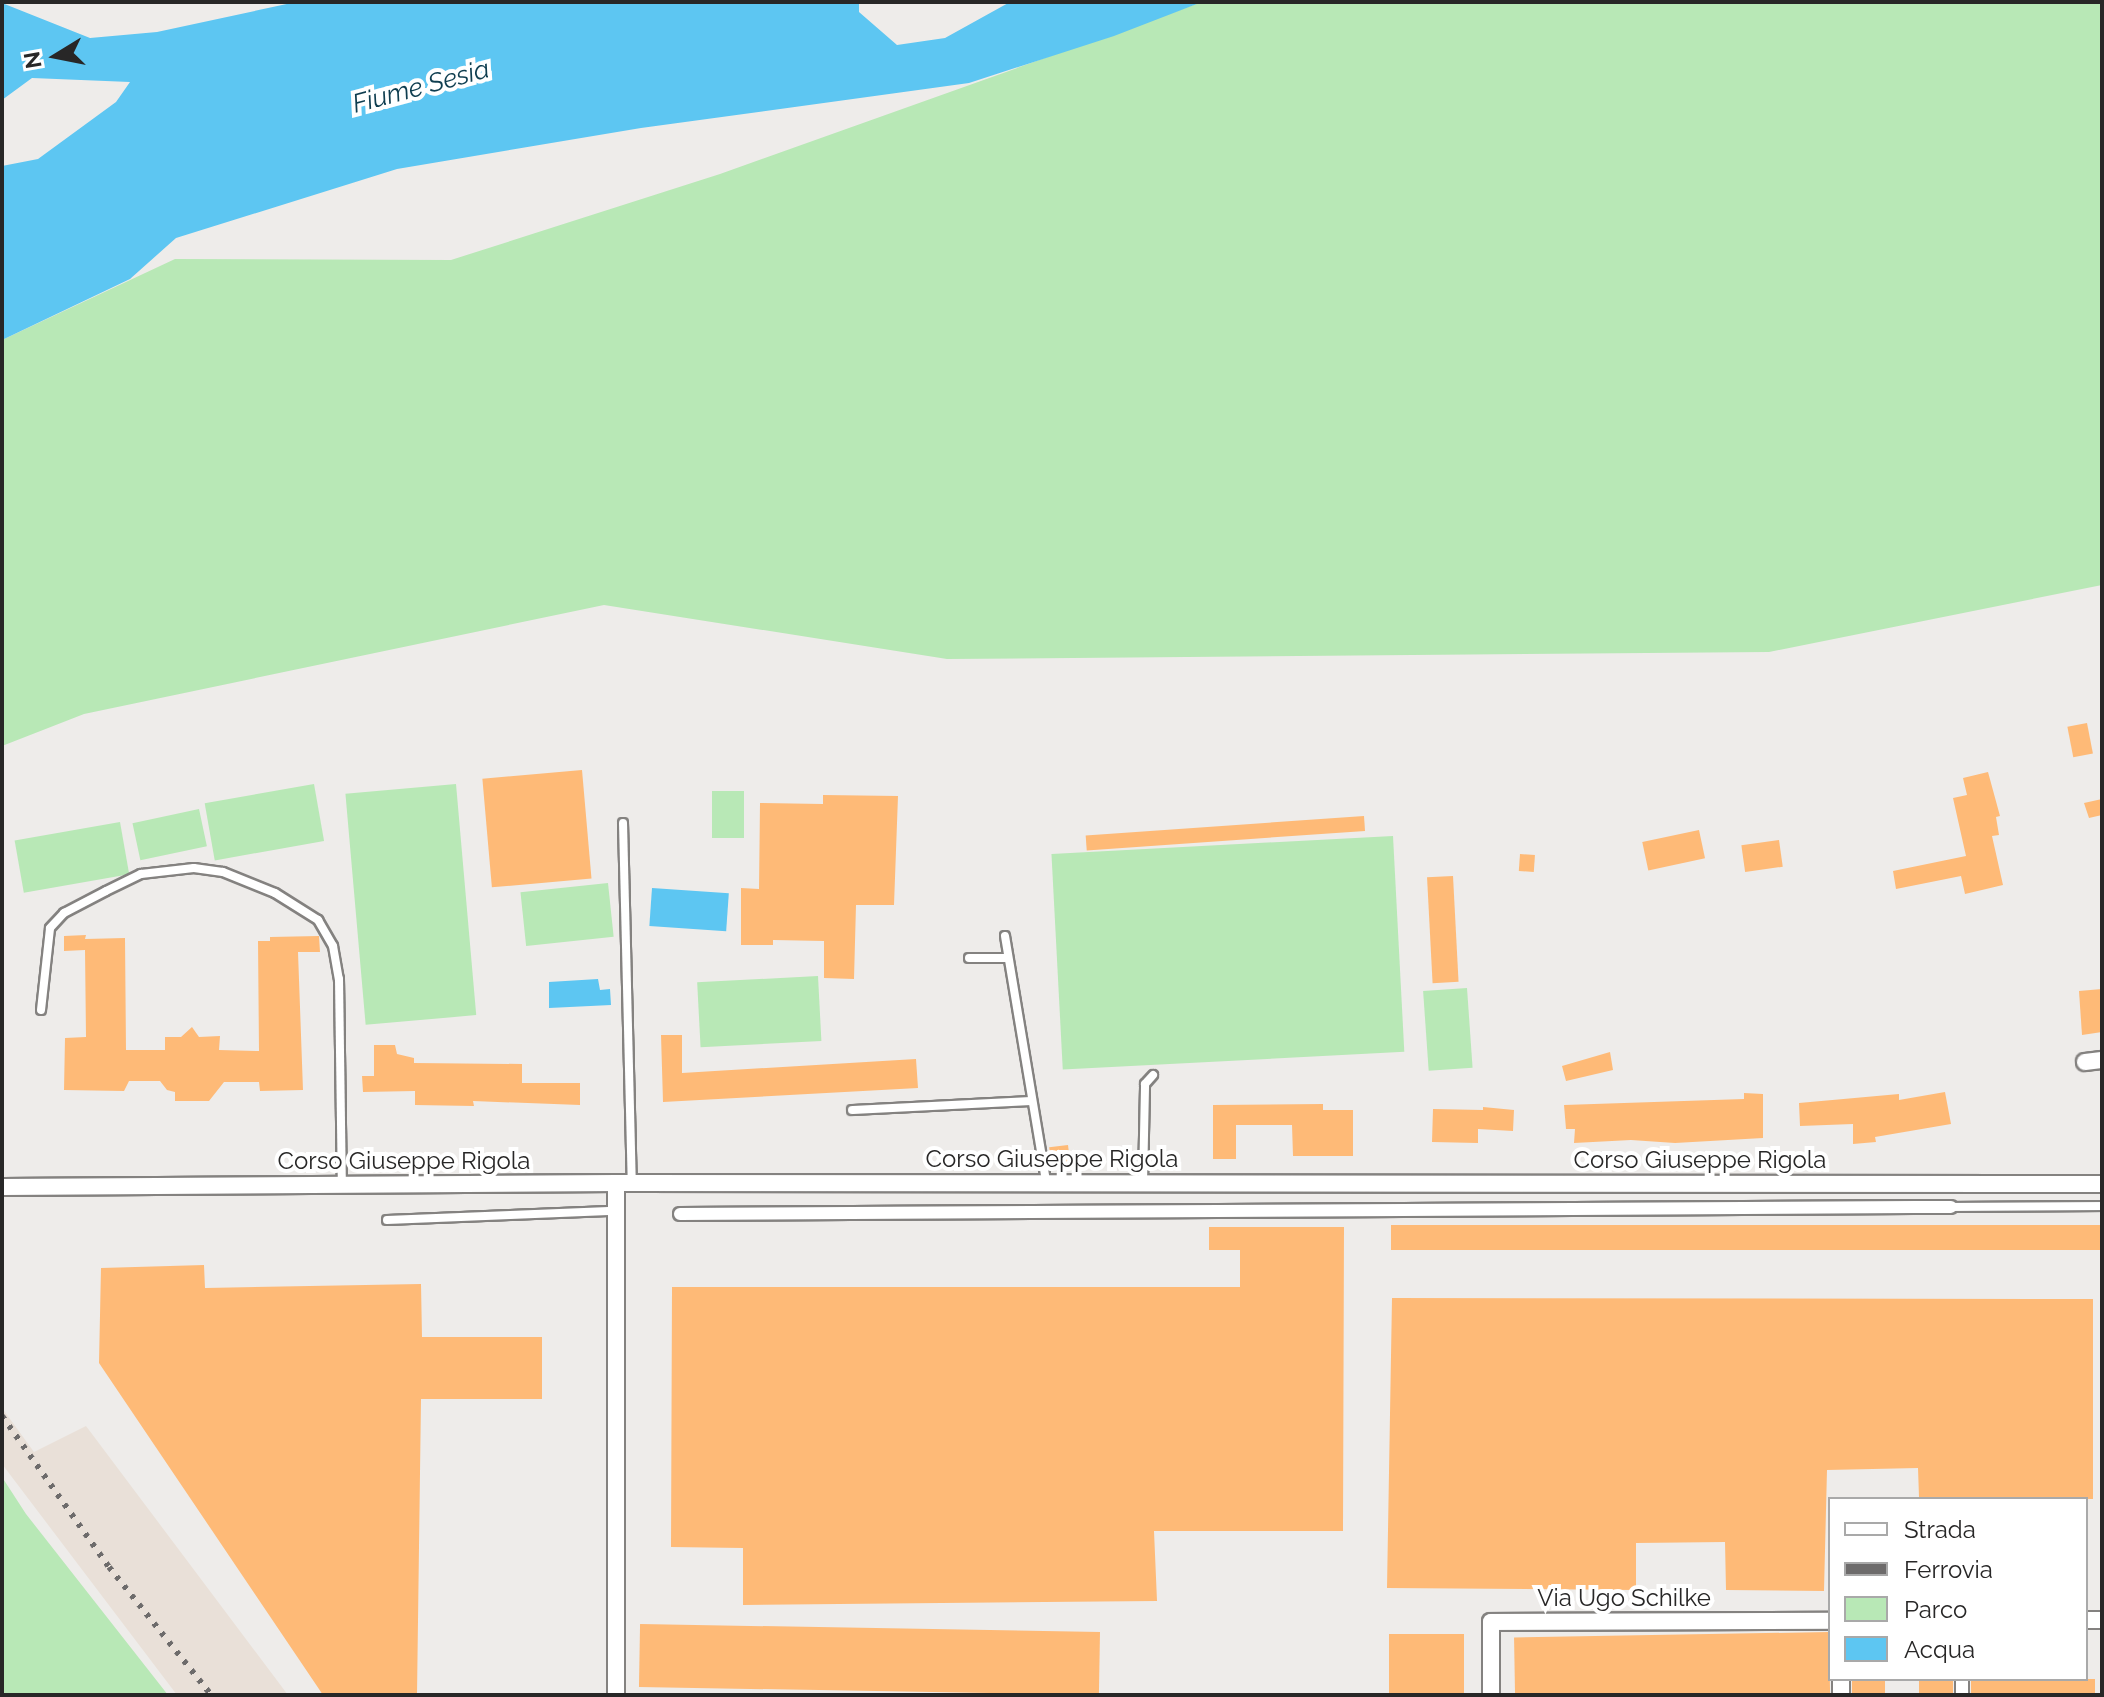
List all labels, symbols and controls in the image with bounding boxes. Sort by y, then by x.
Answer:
north arrow [16,16,96,96]
text: N [18,50,47,71]
water label: Fiume Sesia [349,54,493,120]
street label: Corso Giuseppe Rigola [926,1145,1178,1173]
street label: Corso Giuseppe Rigola [1574,1146,1826,1174]
street label: Corso Giuseppe Rigola [278,1147,530,1175]
legend [1828,1497,2088,1681]
text: Strada [1904,1515,1976,1544]
text: Ferrovia [1904,1555,1993,1584]
street label: Via Ugo Schilke [1537,1584,1711,1612]
text: Parco [1904,1595,1967,1624]
text: Acqua [1904,1635,1975,1664]

